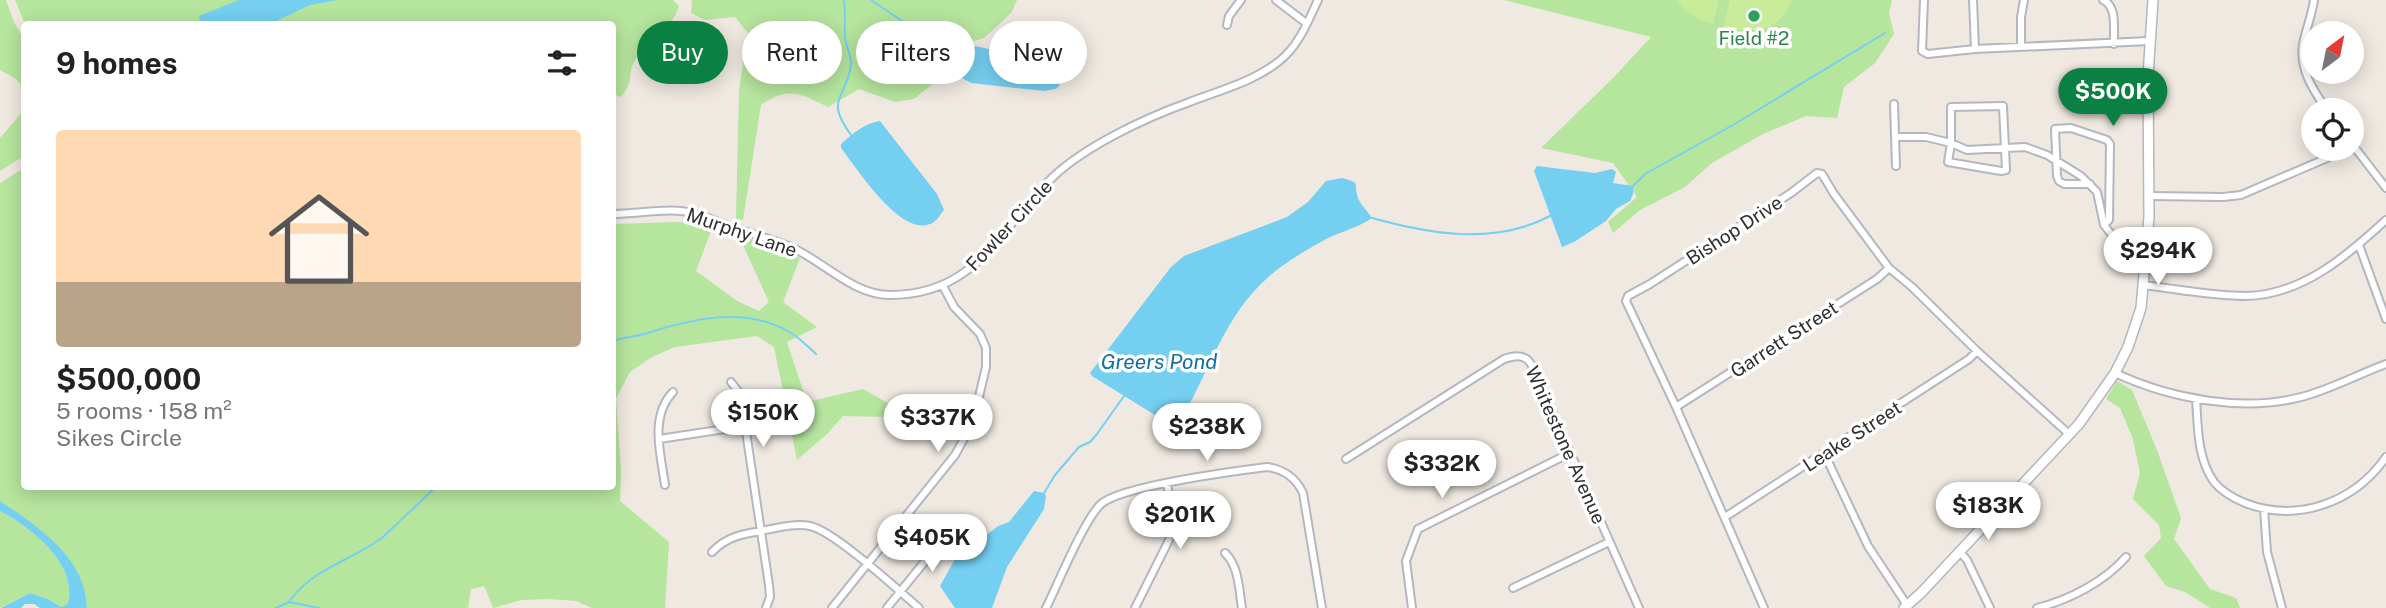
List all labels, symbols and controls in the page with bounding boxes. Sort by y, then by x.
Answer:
marker: Field #2 [1746,8,1762,24]
chip: Buy [637,21,728,84]
chip: Rent [742,21,842,84]
chip: Filters [856,21,975,84]
chip: New [989,21,1087,84]
north arrow [2301,21,2364,84]
map controls [2301,21,2364,161]
place label: Field #2 [1719,27,1789,49]
icon: filters [543,44,581,82]
text: 9 homes [56,45,178,81]
pin: $500K [2064,68,2162,128]
text: $500K [2074,77,2152,104]
button: locate [2301,98,2364,161]
street label: Fowler Circle [961,175,1057,275]
icon: home [256,176,382,302]
street label: Bishop Drive [1682,191,1786,269]
street label: Murphy Lane [684,203,800,261]
pin: $294K [2109,228,2207,287]
text: $294K [2120,236,2196,263]
street label: Garrett Street [1726,296,1842,382]
water label: Greers Pond [1101,349,1217,374]
text: $500,000 [56,361,201,397]
street label: Whitestone Avenue [1521,363,1611,527]
pin: $150K [714,390,812,449]
pin: $337K [889,394,987,454]
street label: Leake Street [1799,396,1905,476]
text: 5 rooms · 158 m² [56,397,232,424]
text: $150K [727,398,799,425]
text: $337K [900,403,976,430]
pin: $238K [1158,404,1256,463]
text: $238K [1168,412,1246,439]
text: Sikes Circle [56,424,182,451]
pin: $332K [1393,440,1491,500]
text: $332K [1403,449,1481,476]
pin: $183K [1939,482,2037,542]
pin: $201K [1131,491,1229,551]
text: $183K [1952,491,2024,518]
text: $201K [1144,500,1216,527]
pin: $405K [883,514,981,574]
text: $405K [893,523,971,550]

